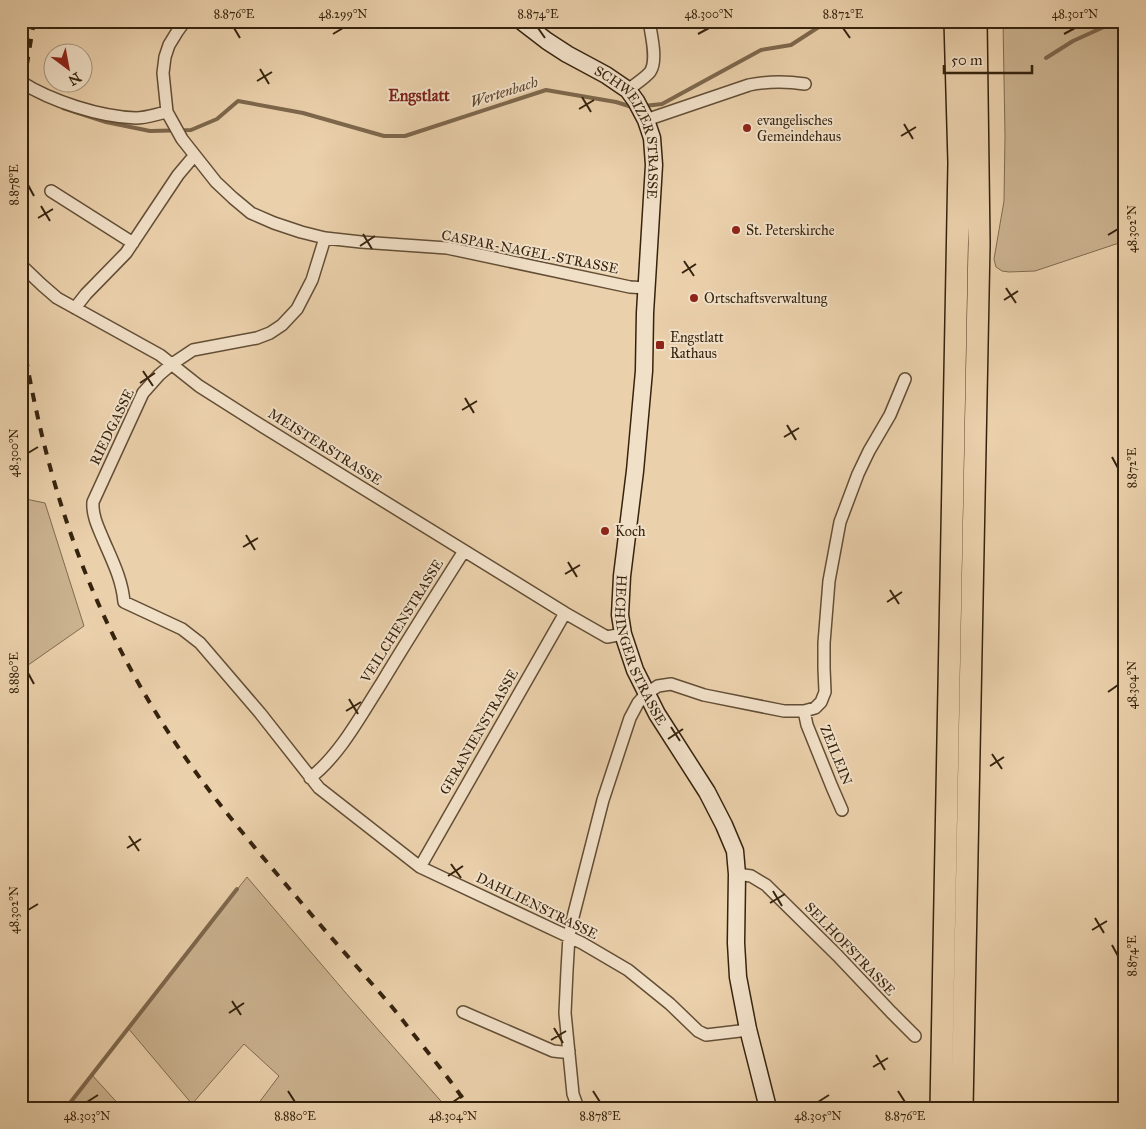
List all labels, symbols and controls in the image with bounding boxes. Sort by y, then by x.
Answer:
text: 8.876°E [214,7,255,21]
text: 48.299°N [319,7,367,21]
text: 8.874°E [517,7,559,21]
text: 48.300°N [685,7,733,21]
text: 8.872°E [823,7,864,21]
text: 48.301°N [1052,7,1098,21]
north arrow [42,42,92,92]
scale bar [944,42,1031,74]
text: 50 m [951,51,983,69]
street label: SCHWEIZER STRASSE [592,62,663,200]
text: N [65,68,84,89]
water label: Wertenbach [468,72,541,111]
district label: Engstlatt [388,86,450,106]
place label: evangelisches Gemeindehaus [757,112,841,145]
marker: evangelisches Gemeindehaus [741,122,753,134]
text: 8.878°E [7,164,21,205]
text: 48.302°N [1125,205,1139,253]
place label: St. Peterskirche [746,222,835,239]
marker: St. Peterskirche [730,224,742,236]
street label: CASPAR-NAGEL-STRASSE [440,226,620,278]
place label: Ortschaftsverwaltung [704,290,828,307]
marker: Ortschaftsverwaltung [688,292,700,304]
place label: Engstlatt Rathaus [670,329,724,362]
marker: Engstlatt Rathaus [654,339,666,351]
street label: RIEDGASSE [86,386,138,468]
street label: MEISTERSTRASSE [265,405,385,489]
text: 48.300°N [7,429,21,477]
text: 8.872°E [1125,447,1139,488]
place label: Koch [615,523,646,540]
marker: Koch [599,525,611,537]
street label: VEILCHENSTRASSE [356,556,447,687]
street label: HECHINGER STRASSE [611,574,670,728]
text: 8.880°E [7,652,21,694]
text: 48.304°N [1125,661,1139,709]
street label: GERANIENSTRASSE [436,666,522,798]
street label: ZEILEIN [816,723,856,788]
street label: DAHLIENSTRASSE [473,869,601,943]
text: 48.302°N [7,886,21,934]
street label: SELHOFSTRASSE [801,899,899,999]
text: 8.874°E [1125,935,1139,977]
text: 48.303°N [64,1109,110,1123]
text: 8.880°E [274,1109,316,1123]
text: 48.304°N [429,1109,477,1123]
text: 8.878°E [580,1109,621,1123]
text: 48.305°N [794,1109,842,1123]
text: 8.876°E [885,1109,926,1123]

